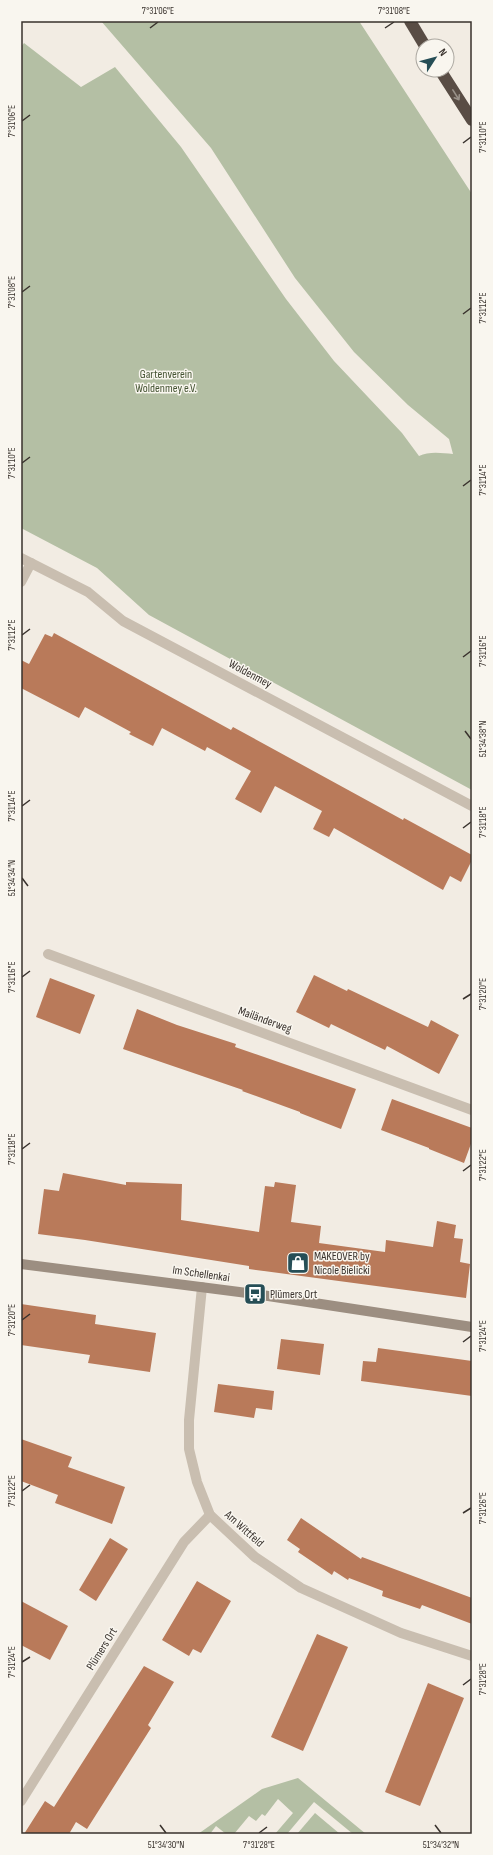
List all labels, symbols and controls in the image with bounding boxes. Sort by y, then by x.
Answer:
text: 7°31'06"E [142,5,174,17]
text: 7°31'08"E [378,5,410,17]
north arrow [415,38,455,78]
text: N [436,46,450,59]
one-way arrow [453,89,461,101]
text: 7°31'06"E [6,105,18,137]
text: 7°31'10"E [477,121,489,153]
text: 7°31'08"E [6,276,18,308]
text: 7°31'12"E [477,292,489,324]
park label: Gartenverein Woldenmey e.V. [135,367,197,396]
text: 7°31'10"E [6,447,18,479]
text: 7°31'14"E [477,464,489,496]
text: 7°31'12"E [6,619,18,651]
text: 7°31'16"E [477,635,489,667]
street label: Woldenmey [226,656,275,692]
text: 51°34'38"N [477,721,489,757]
text: 7°31'14"E [6,790,18,822]
text: 7°31'18"E [477,806,489,838]
text: 51°34'34"N [6,860,18,896]
text: 7°31'16"E [6,961,18,993]
text: 7°31'20"E [477,978,489,1010]
street label: Mailänderweg [236,1003,294,1037]
text: 7°31'18"E [6,1133,18,1165]
text: 7°31'22"E [477,1149,489,1181]
place label: MAKEOVER by Nicole Bielicki [314,1249,370,1278]
shop icon: MAKEOVER by Nicole Bielicki [285,1250,311,1276]
street label: Im Schellenkai [171,1263,231,1285]
bus stop icon: Plümers Ort [242,1281,268,1307]
place label: Plümers Ort [270,1287,318,1302]
text: 7°31'20"E [6,1304,18,1336]
text: 7°31'24"E [477,1320,489,1352]
text: 7°31'22"E [6,1475,18,1507]
text: 7°31'26"E [477,1492,489,1524]
street label: Am Wittfeld [221,1507,267,1551]
street label: Plümers Ort [83,1625,121,1673]
text: 7°31'24"E [6,1646,18,1678]
text: 7°31'28"E [477,1663,489,1695]
text: 51°34'30"N [148,1839,184,1851]
text: 7°31'28"E [243,1839,275,1851]
text: 51°34'32"N [423,1839,459,1851]

